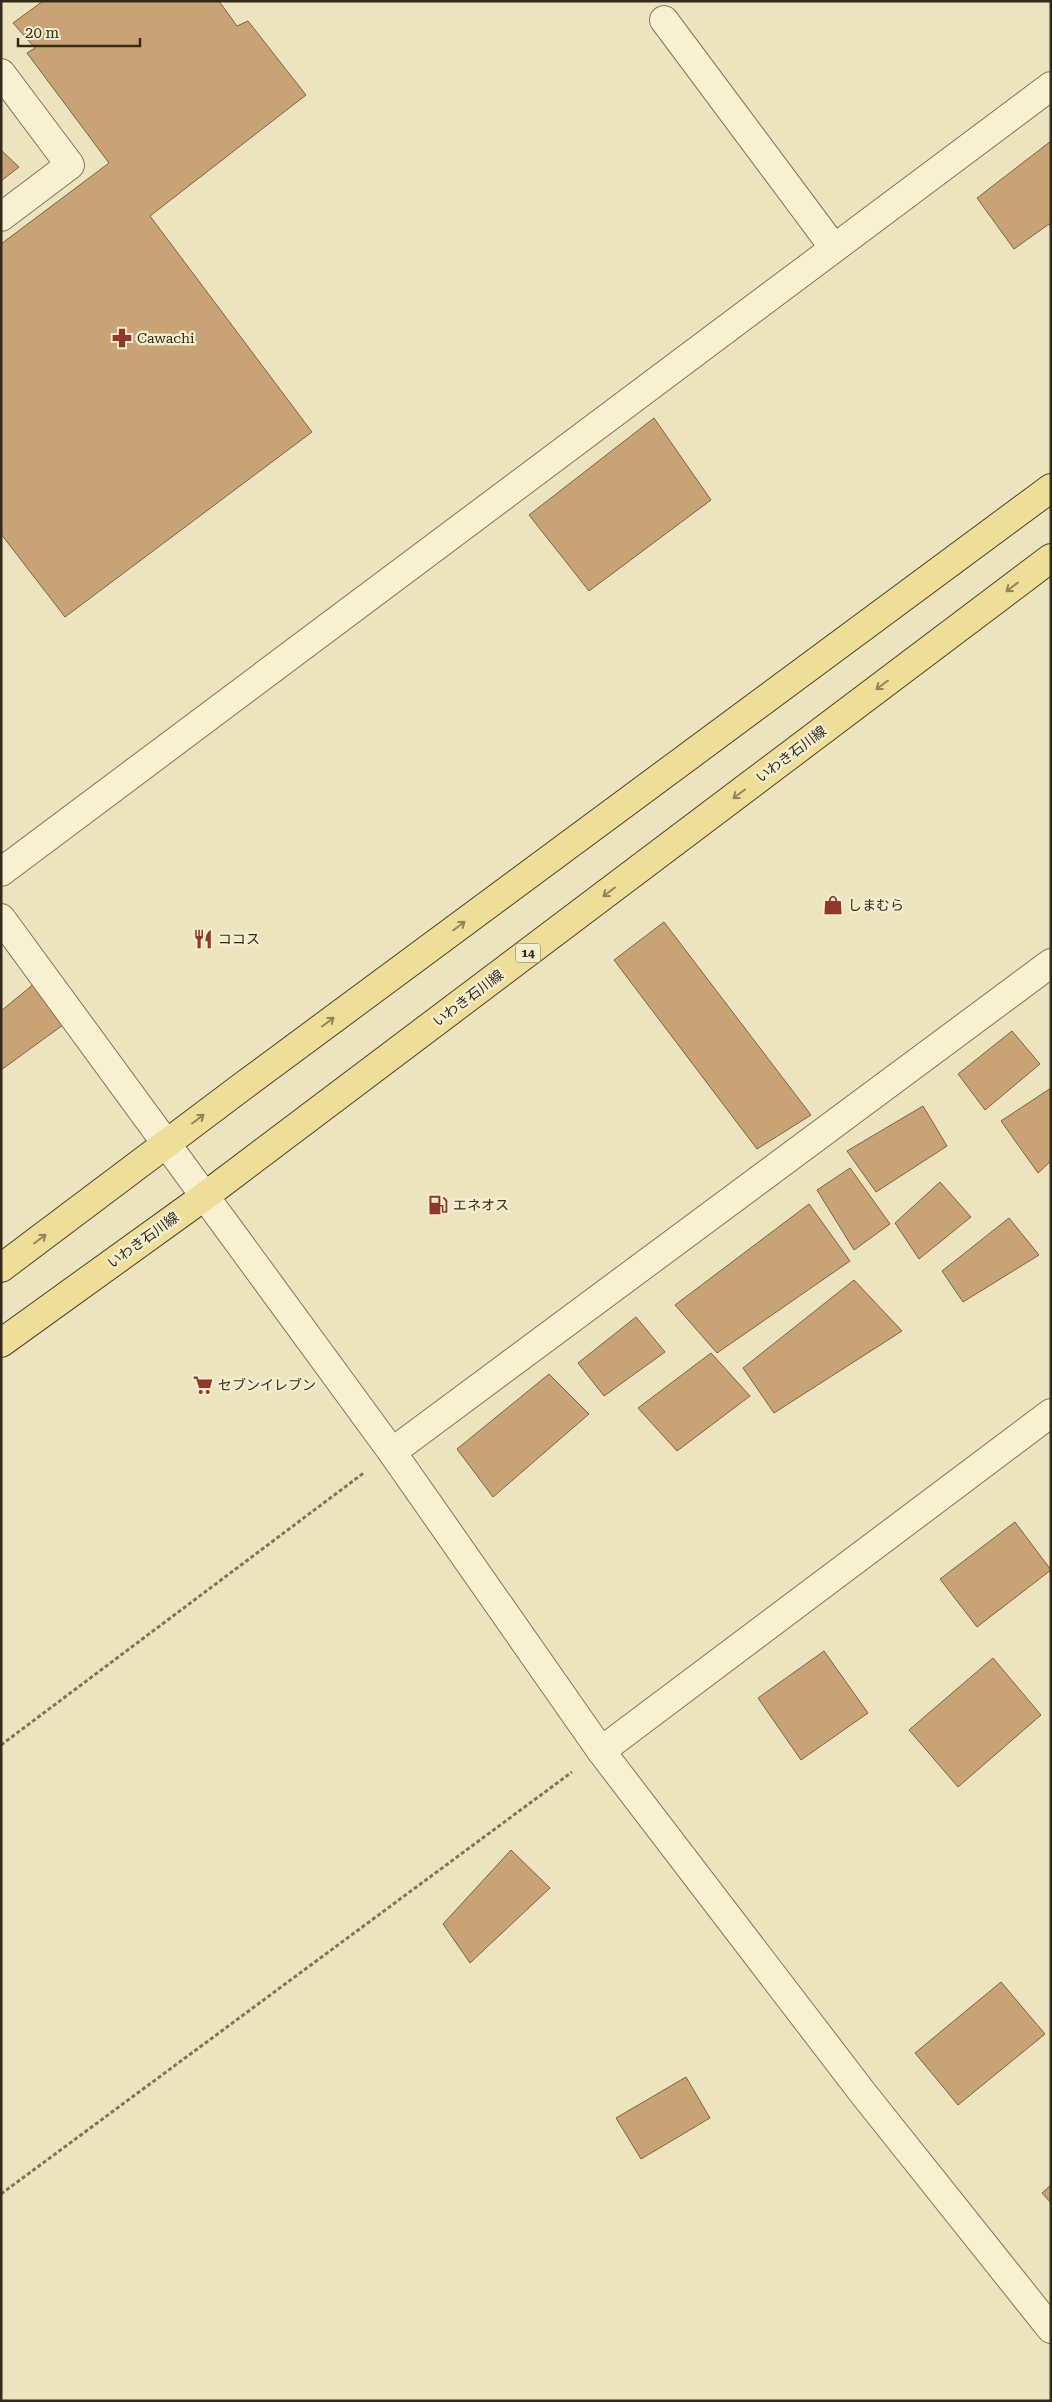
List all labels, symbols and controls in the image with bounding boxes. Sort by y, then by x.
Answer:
scale bar [18,15,140,47]
text: 20 m [25,24,60,42]
pharmacy icon: Cawachi [111,327,133,349]
place label: Cawachi [137,330,195,346]
one-way arrow [1006,582,1019,593]
one-way arrow [876,680,889,691]
street label: いわき石川線 [753,722,829,786]
one-way arrow [732,789,746,799]
one-way arrow [602,887,616,897]
shop icon: しまむら [822,894,844,916]
place label: しまむら [848,897,904,913]
one-way arrow [452,921,466,931]
restaurant icon: ココス [192,928,214,950]
place label: ココス [218,931,260,947]
road number: 14 [516,944,540,962]
street label: いわき石川線 [430,966,506,1030]
one-way arrow [321,1017,334,1028]
one-way arrow [191,1114,205,1124]
fuel station icon: エネオス [427,1194,449,1216]
place label: エネオス [453,1197,509,1213]
street label: いわき石川線 [104,1209,182,1271]
one-way arrow [33,1233,46,1244]
supermarket icon: セブンイレブン [192,1374,214,1396]
place label: セブンイレブン [218,1377,316,1393]

